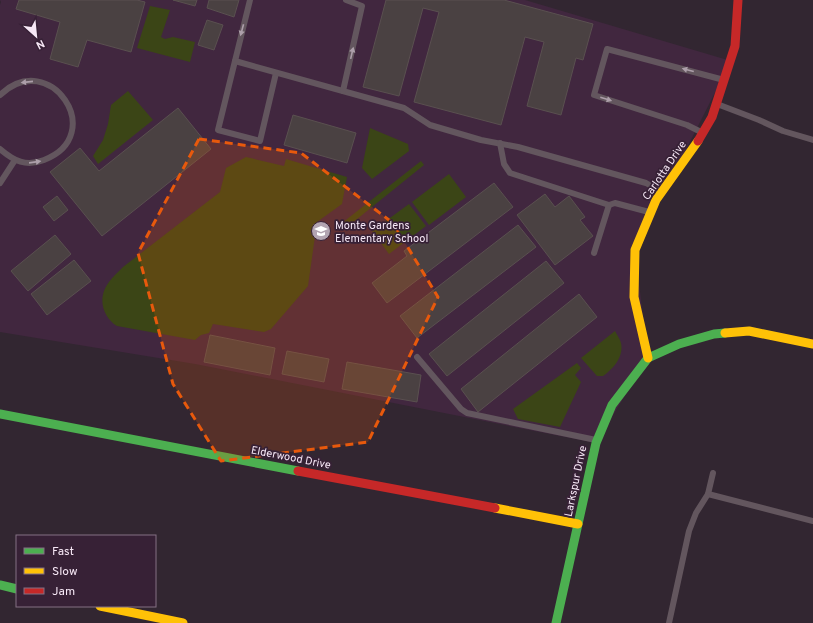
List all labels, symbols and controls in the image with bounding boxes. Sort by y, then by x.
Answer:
north arrow [16,16,56,56]
one-way arrow [239,24,245,37]
text: N [33,36,47,52]
one-way arrow [349,46,355,59]
one-way arrow [681,67,694,73]
one-way arrow [21,79,33,85]
one-way arrow [600,96,612,102]
street label: Carlotta Drive [640,138,690,203]
one-way arrow [29,159,41,165]
place label: Monte Gardens Elementary School [335,219,428,246]
school or university icon: Monte Gardens Elementary School [310,220,332,242]
street label: Elderwood Drive [250,443,332,473]
street label: Larkspur Drive [562,444,590,518]
legend [16,535,156,607]
text: Fast [52,544,74,560]
text: Slow [52,564,78,580]
text: Jam [52,584,75,600]

